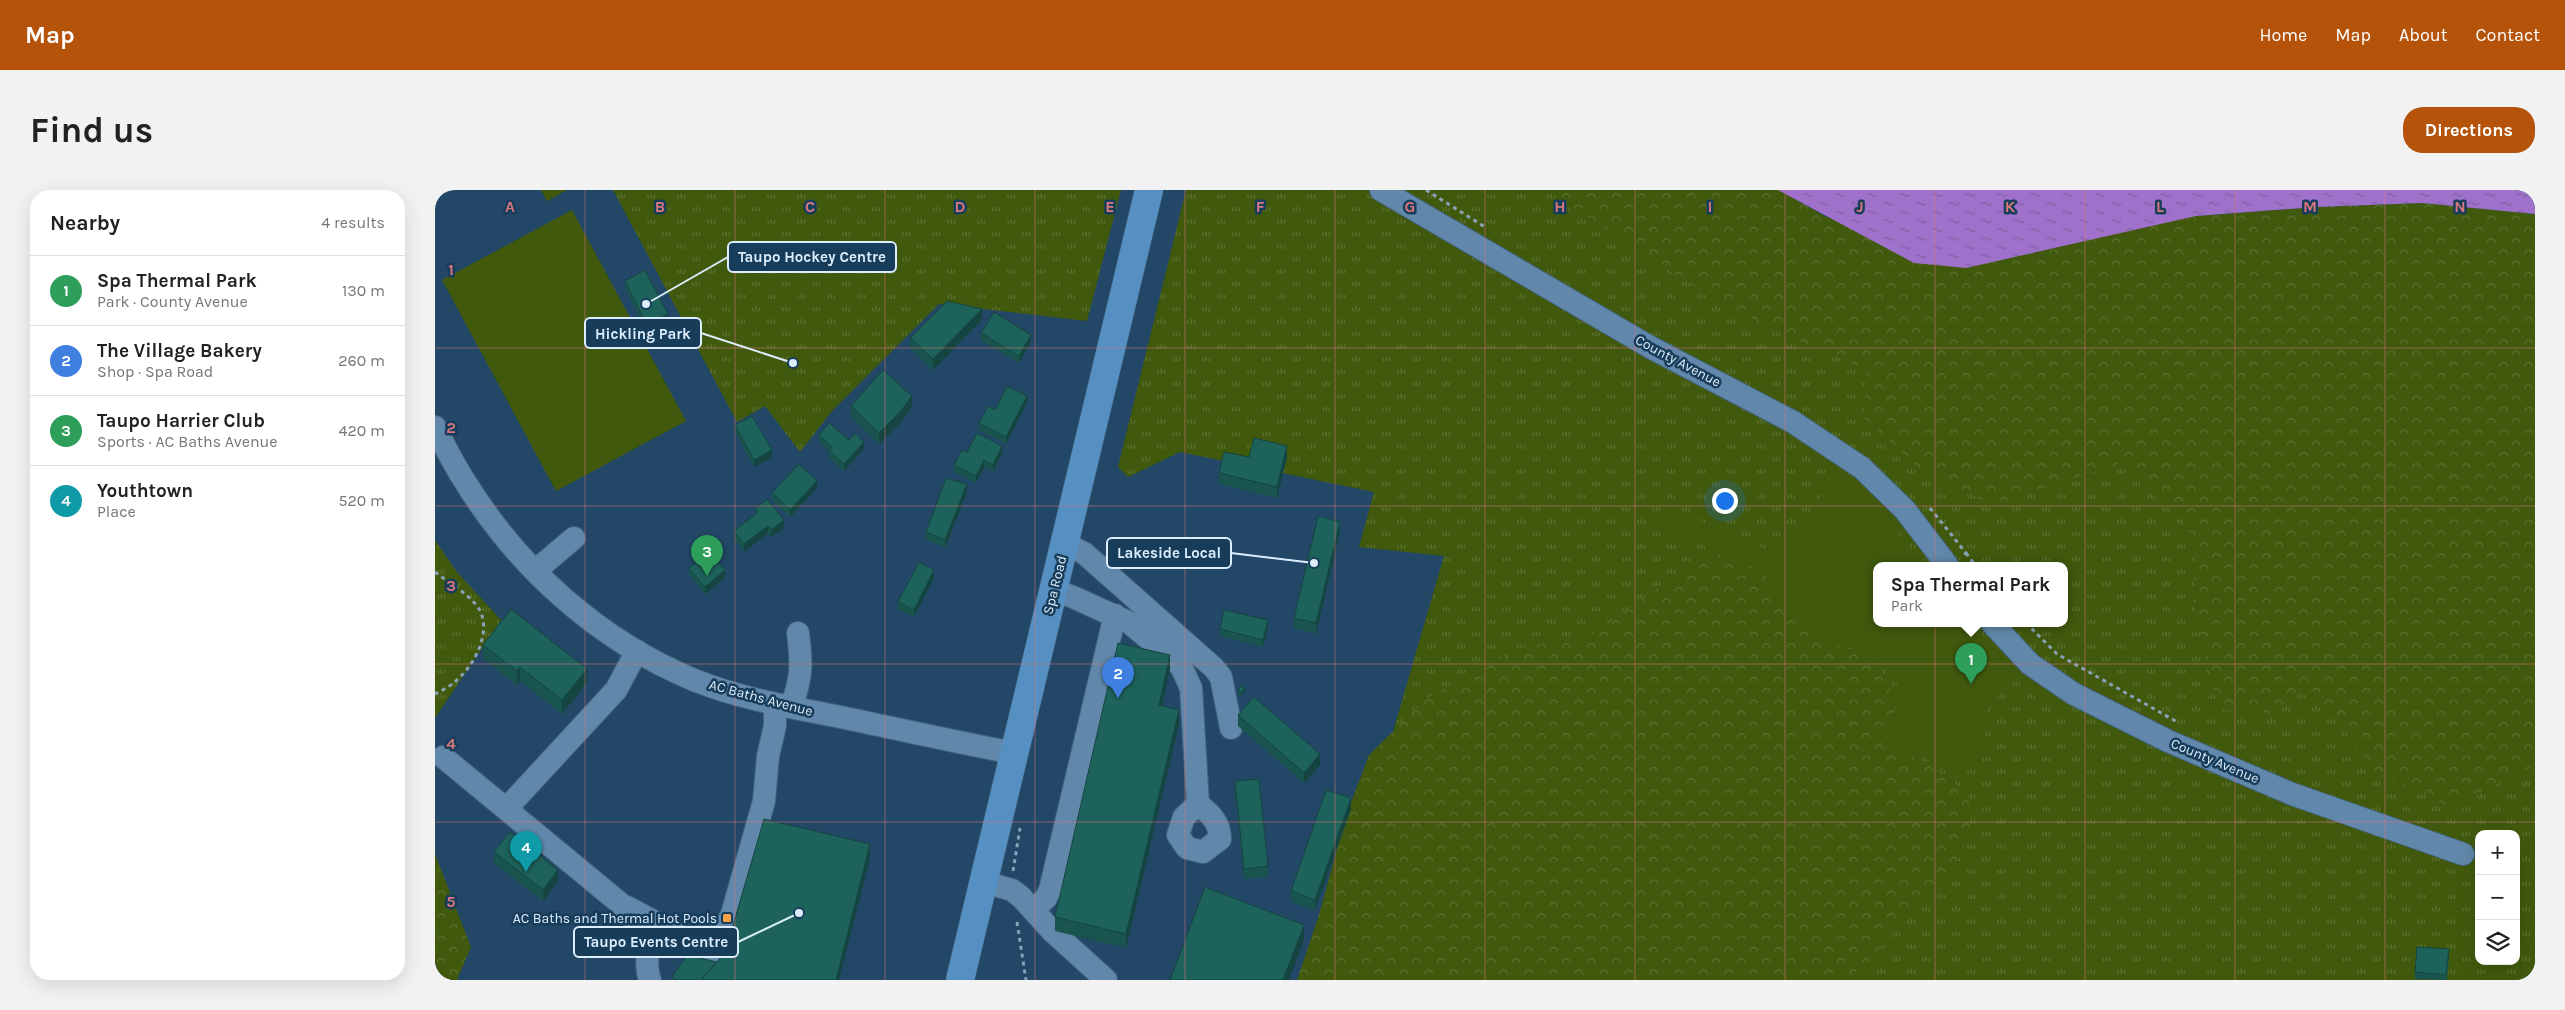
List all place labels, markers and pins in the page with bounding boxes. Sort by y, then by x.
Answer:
callout: Taupo Hockey Centre [728,242,896,272]
callout: Hickling Park [585,318,701,348]
pin: 3 [691,535,723,576]
callout: Lakeside Local [1107,538,1231,568]
pin: 1 [1955,643,1987,684]
pin: 2 [1102,657,1134,698]
pin: 4 [510,831,542,872]
place label: AC Baths and Thermal Hot Pools [513,910,717,927]
marker: AC Baths and Thermal Hot Pools [721,912,733,924]
callout: Taupo Events Centre [574,927,738,957]

